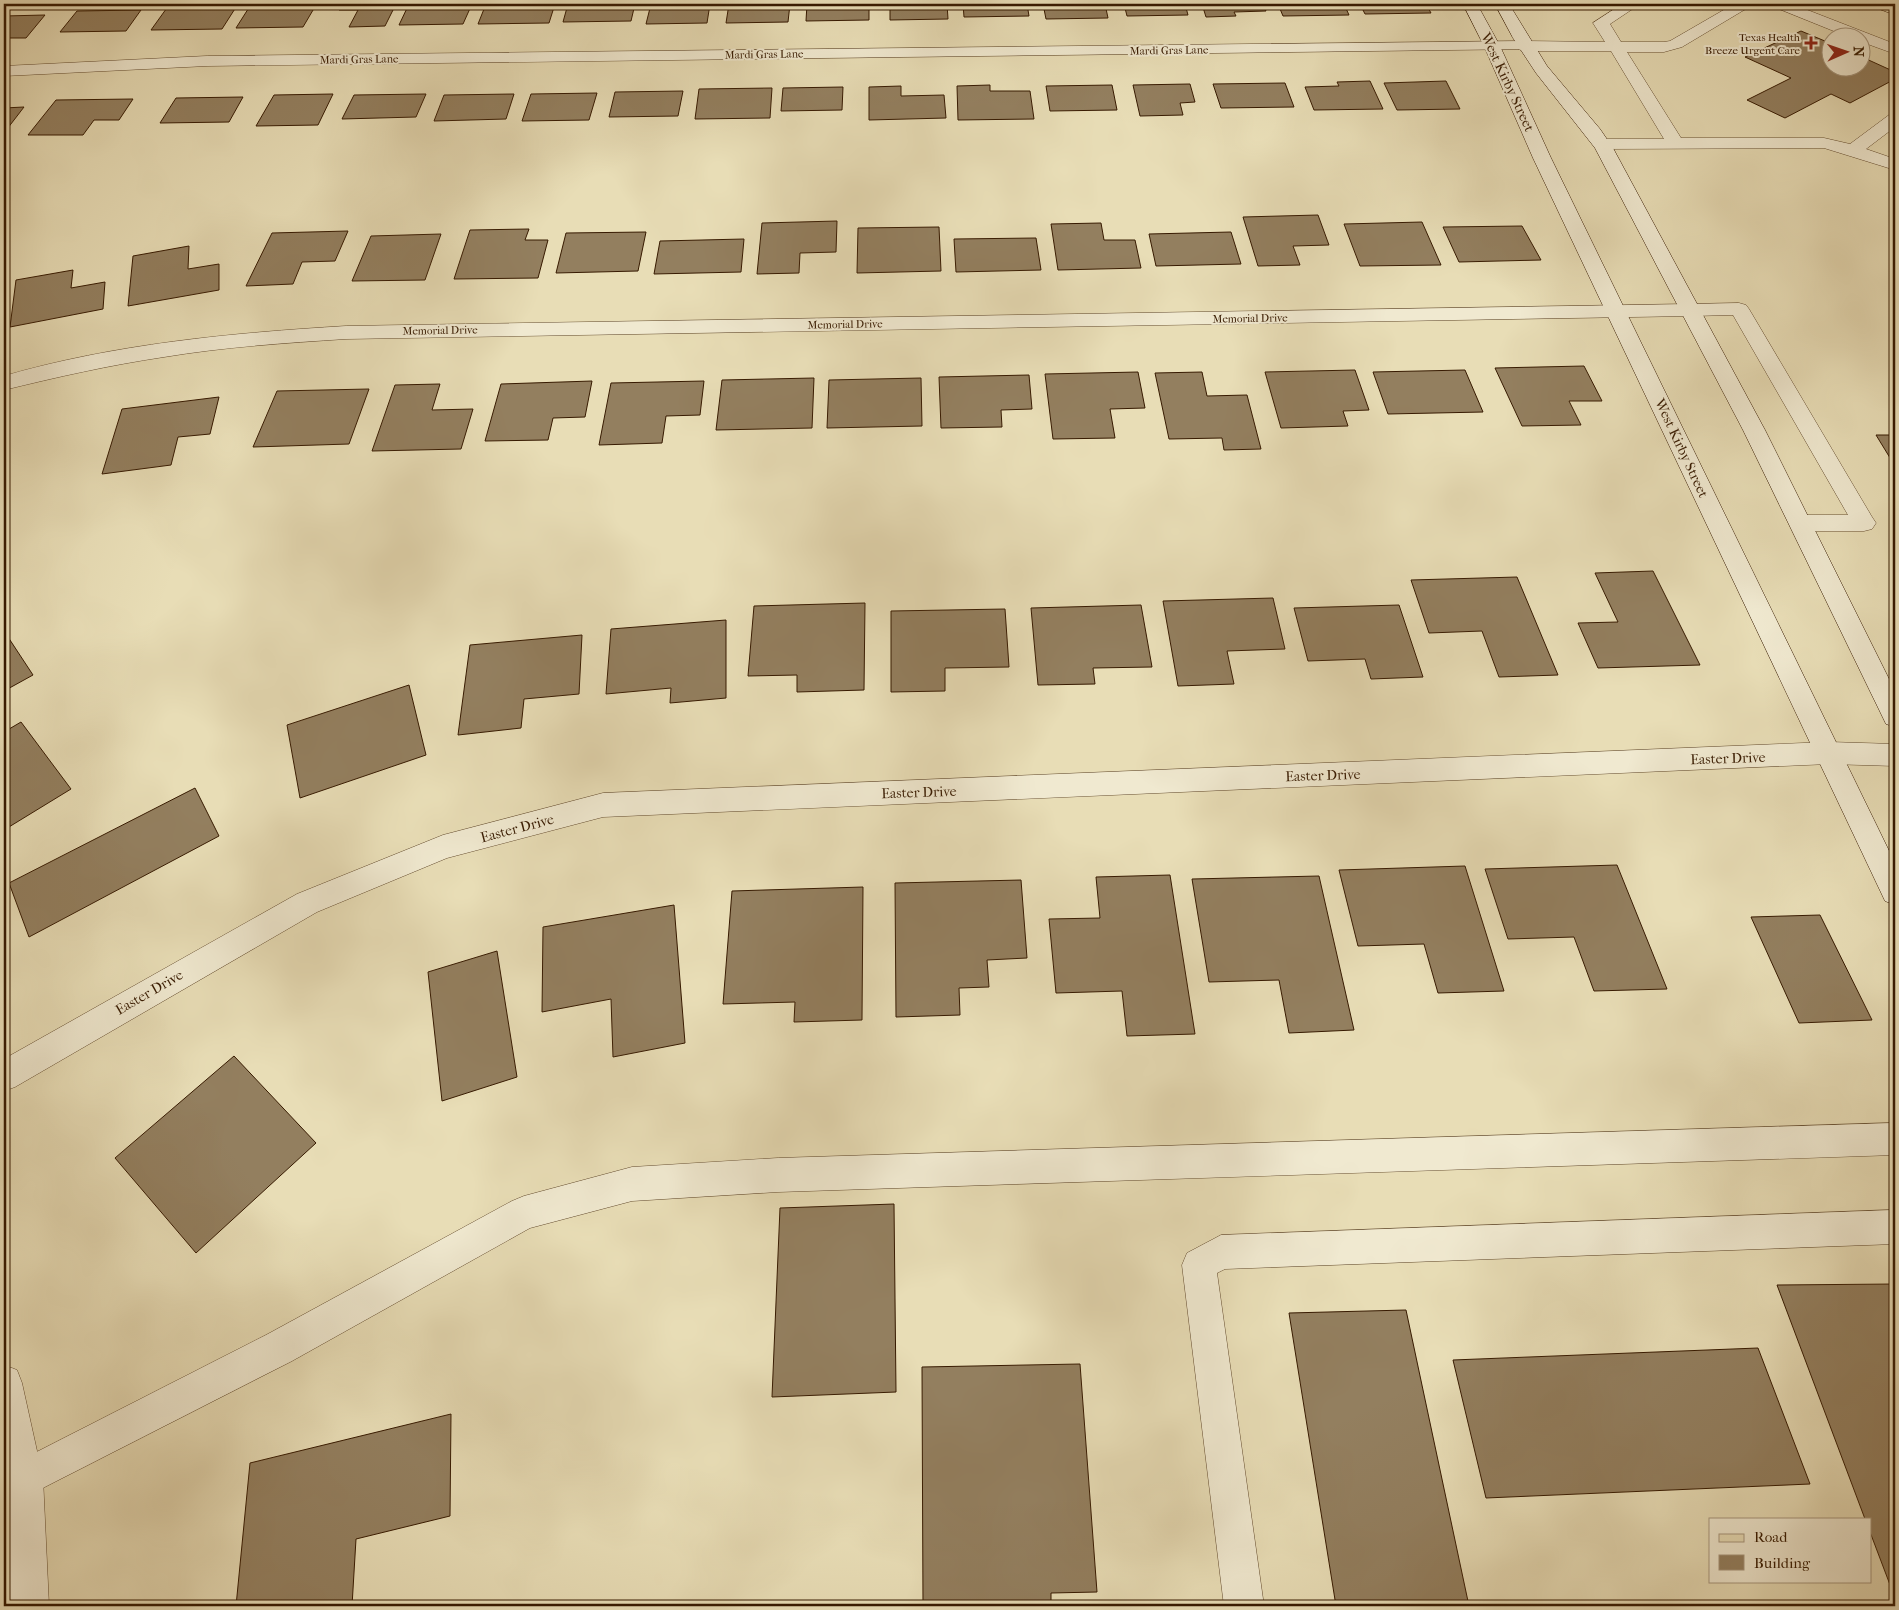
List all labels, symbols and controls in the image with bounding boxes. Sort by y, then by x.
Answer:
north arrow [1822,28,1872,78]
street label: West Kirby Street [1477,29,1538,135]
place label: Texas Health Breeze Urgent Care [1705,31,1801,57]
marker: Texas Health Breeze Urgent Care [1804,36,1818,50]
street label: Mardi Gras Lane [1130,43,1209,58]
text: N [1850,46,1867,58]
street label: Mardi Gras Lane [725,47,804,62]
street label: Mardi Gras Lane [320,52,399,67]
street label: Memorial Drive [1212,311,1288,326]
street label: Memorial Drive [807,317,883,332]
street label: Memorial Drive [402,323,478,338]
street label: West Kirby Street [1651,395,1712,501]
street label: Easter Drive [1690,749,1766,768]
street label: Easter Drive [1285,766,1361,785]
street label: Easter Drive [881,783,957,802]
street label: Easter Drive [479,811,556,846]
street label: Easter Drive [112,966,186,1019]
legend [1709,1518,1872,1582]
text: Road [1754,1528,1788,1546]
text: Building [1754,1554,1811,1572]

